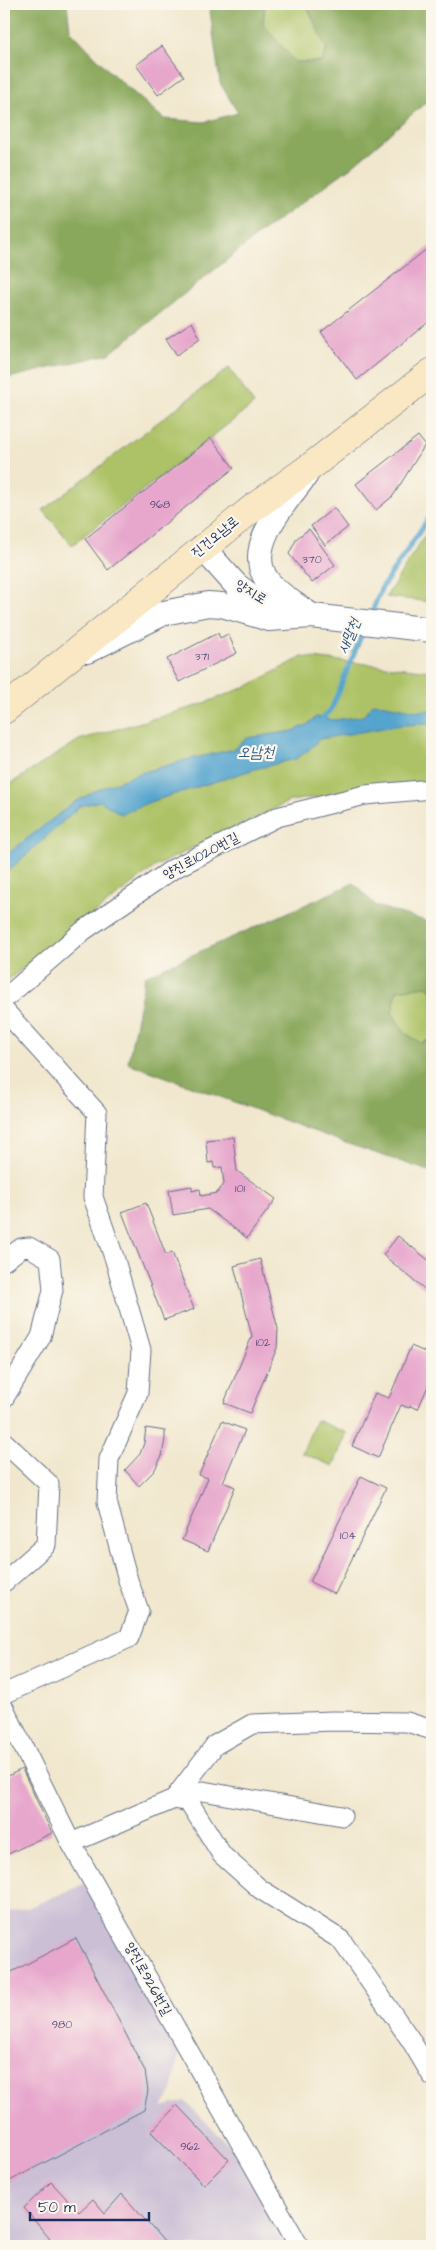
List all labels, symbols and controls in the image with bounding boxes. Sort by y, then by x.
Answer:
house number: 968 [150,497,170,512]
street label: 진건오남로 [187,512,243,562]
house number: 370 [302,552,322,567]
street label: 양지로 [231,575,271,609]
water label: 새말천 [332,613,366,657]
house number: 371 [195,649,209,664]
water label: 오남천 [238,742,276,763]
street label: 양진로1020번길 [159,827,243,884]
house number: 101 [235,1181,245,1196]
house number: 102 [256,1335,271,1350]
house number: 104 [340,1528,356,1543]
street label: 양진로926번길 [120,1939,177,2020]
house number: 980 [52,2017,72,2032]
house number: 962 [180,2139,200,2154]
scale bar [30,2190,149,2222]
text: 50 m [38,2197,76,2218]

